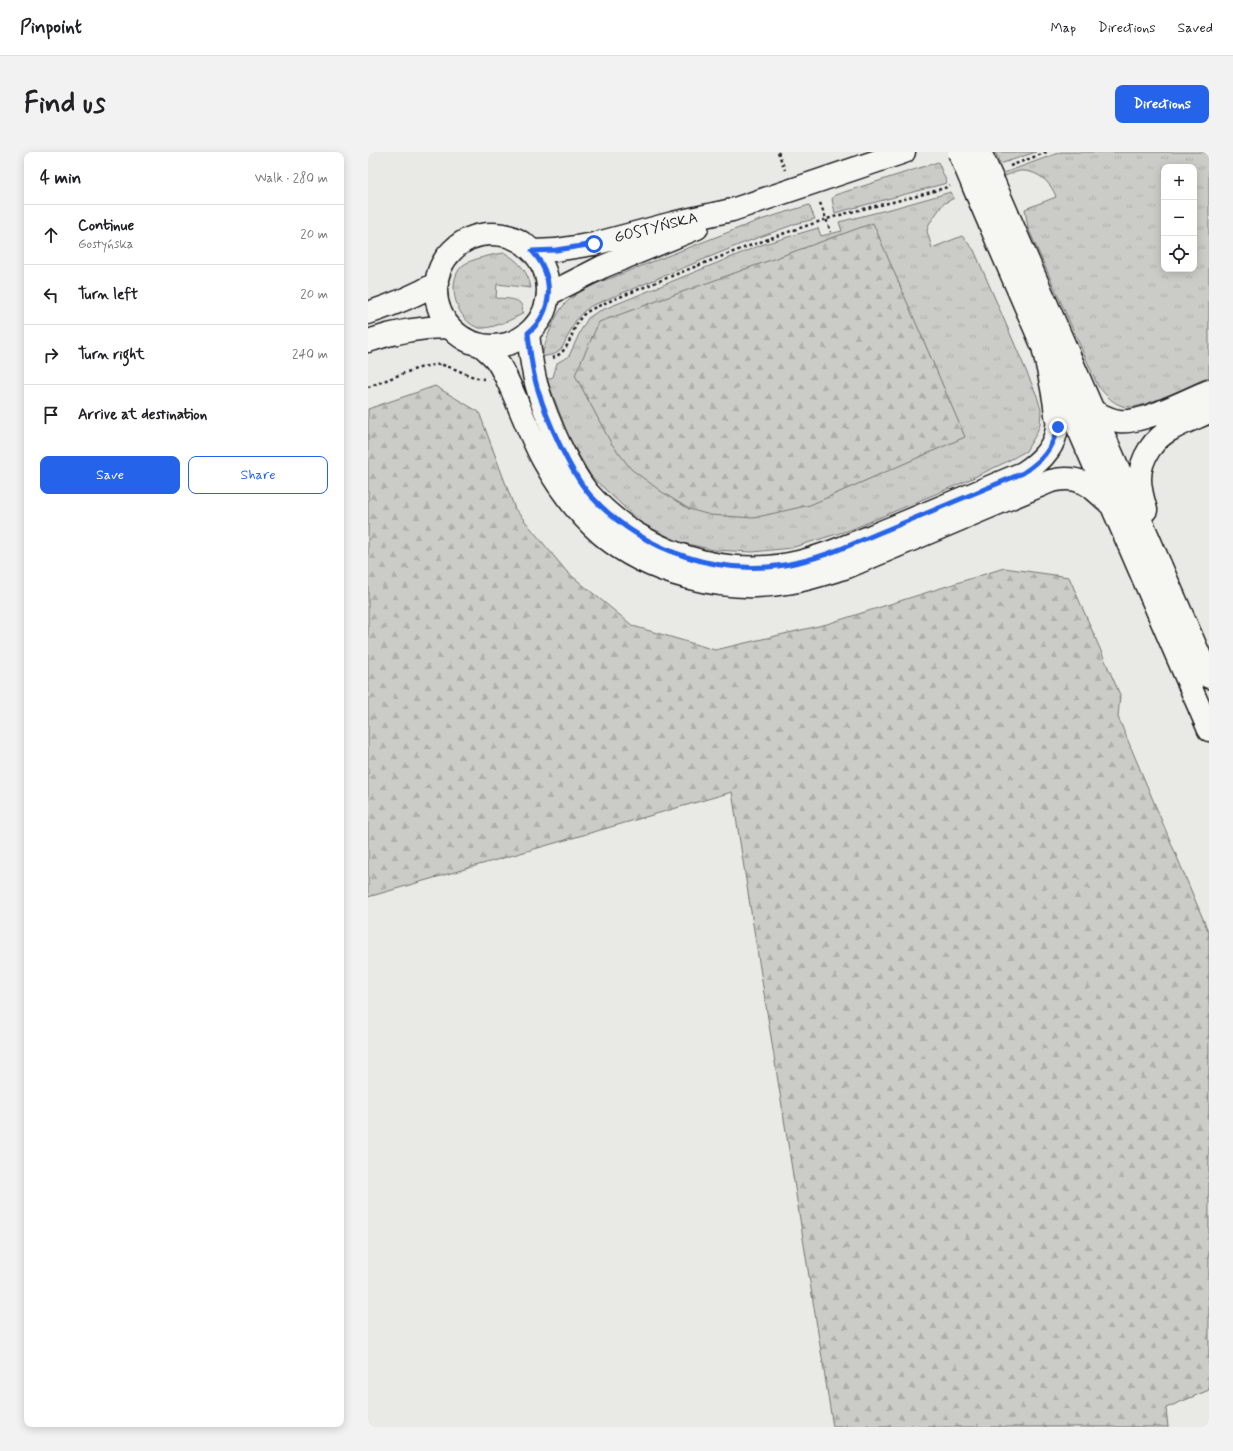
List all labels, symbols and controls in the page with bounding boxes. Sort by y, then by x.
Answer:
text: Pinpoint [20,15,82,40]
text: Map [1050,19,1076,37]
text: Directions [1098,19,1156,37]
text: Saved [1178,19,1213,37]
button: Directions [1115,85,1209,123]
text: Find us [24,86,105,123]
map controls [1161,164,1197,272]
button: + [1161,164,1197,200]
text: 4 min [40,167,81,189]
text: Walk · 280 m [255,170,328,187]
button: − [1161,200,1197,236]
street label: GOSTYŃSKA [612,208,700,248]
text: Continue [78,216,134,236]
icon: ahead [40,224,62,246]
text: 20 m [300,226,328,243]
route start [585,235,603,253]
text: Gostyńska [78,236,134,253]
button: locate [1161,236,1197,272]
icon: left [40,284,62,306]
text: Turn left [78,285,138,305]
text: 20 m [300,286,328,303]
icon: right [40,344,62,366]
text: Turn right [78,345,145,365]
text: 240 m [292,346,328,363]
icon: arrive [40,404,62,426]
text: Arrive at destination [78,405,207,425]
route end [1049,418,1067,436]
button: Save [40,456,180,494]
button: Share [188,456,328,494]

